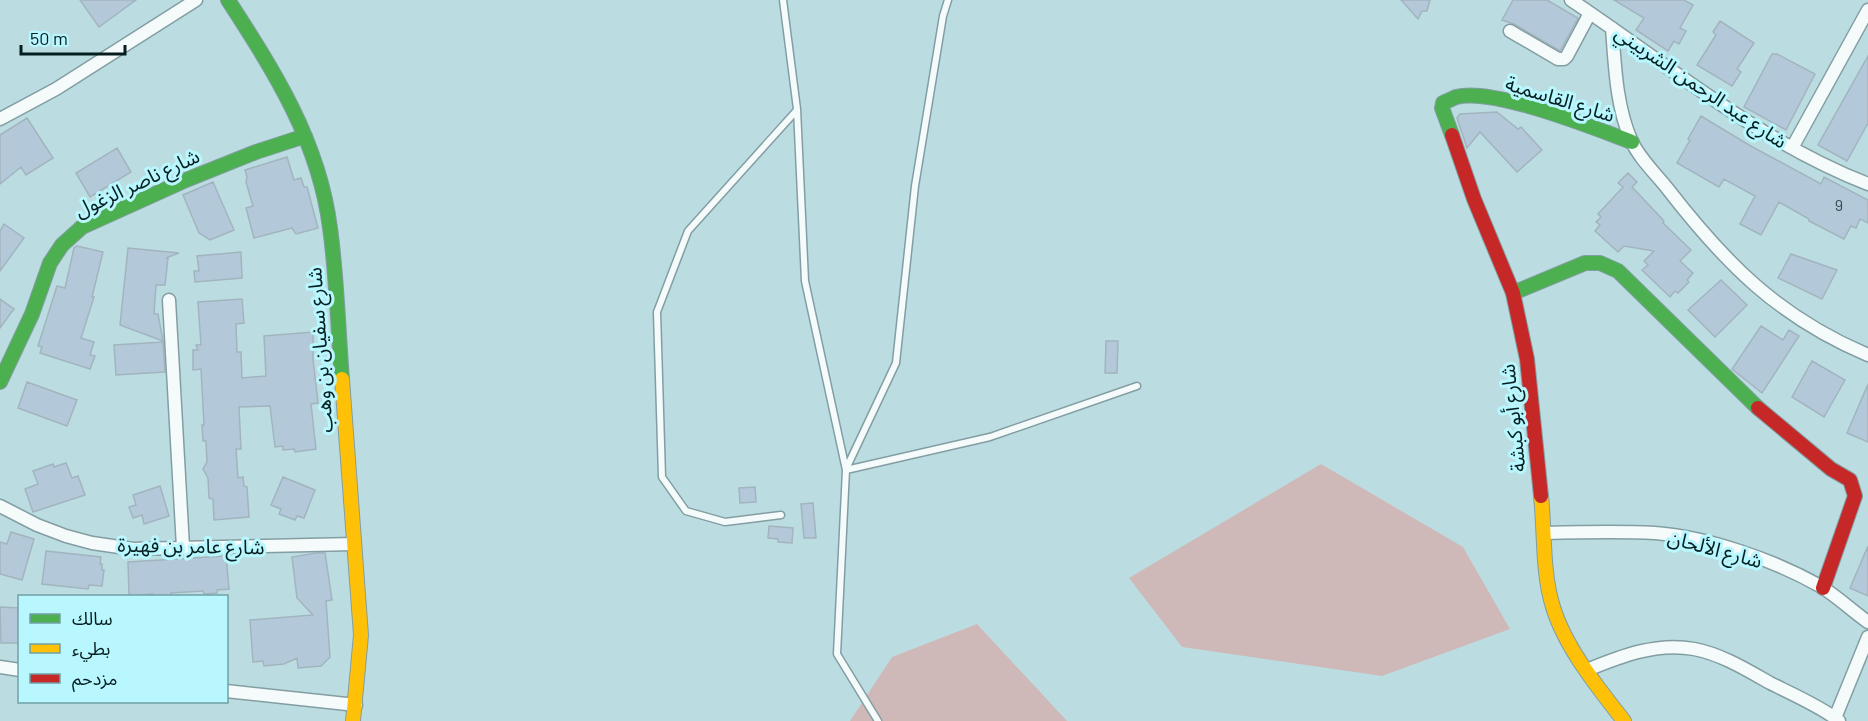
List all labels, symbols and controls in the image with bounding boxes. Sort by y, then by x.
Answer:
scale bar [21,18,124,56]
street label: شارع عبد الرحمن الشربيني [1608,20,1792,157]
text: 50 m [30,27,68,49]
street label: شارع القاسمية [1502,70,1618,130]
street label: شارع ناصر الزغول [70,143,204,225]
house number: 9 [1835,195,1843,214]
street label: شارع سفيان بن وهب [301,266,341,434]
street label: شارع أبو كبشة [1494,363,1534,473]
street label: شارع الألحان [1664,524,1765,576]
street label: شارع عامر بن فهيرة [117,532,265,562]
legend [18,595,228,703]
text: سالك [72,607,113,629]
text: بطيء [72,637,110,662]
text: مزدحم [72,667,117,692]

